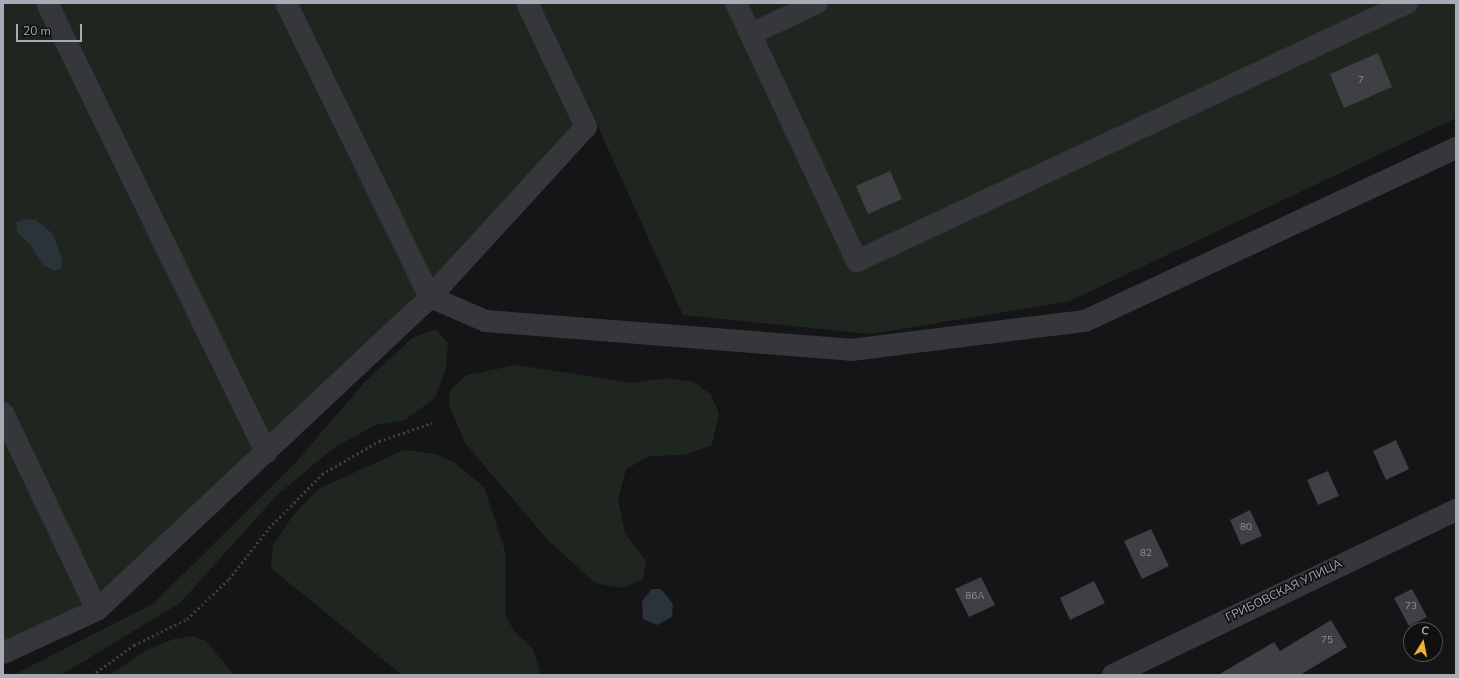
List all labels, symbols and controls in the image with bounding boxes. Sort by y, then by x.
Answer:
scale bar [18,16,84,42]
text: 20 m [23,23,51,39]
house number: 7 [1358,75,1364,87]
house number: 80 [1240,522,1252,534]
house number: 82 [1140,548,1152,560]
street label: ГРИБОВСКАЯ УЛИЦА [1224,557,1344,625]
house number: 86А [965,591,985,603]
house number: 73 [1405,601,1417,613]
north arrow [1403,622,1443,662]
text: С [1420,623,1430,639]
house number: 75 [1321,635,1333,647]

